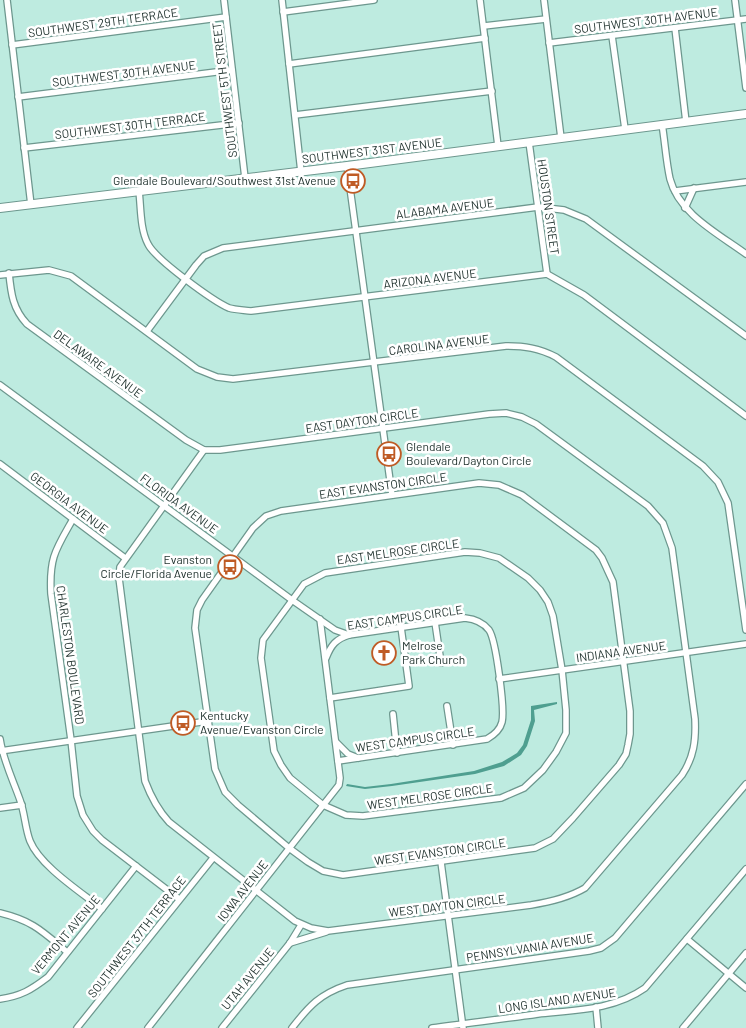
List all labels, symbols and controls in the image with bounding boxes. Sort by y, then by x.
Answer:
street label: SOUTHWEST 30TH AVENUE [573,4,718,36]
street label: SOUTHWEST 29TH TERRACE [27,5,179,39]
street label: SOUTHWEST 5TH STREET [209,22,239,158]
street label: SOUTHWEST 30TH AVENUE [51,57,196,89]
street label: SOUTHWEST 30TH TERRACE [54,109,206,141]
street label: SOUTHWEST 31ST AVENUE [301,134,443,166]
street label: HOUSTON STREET [535,158,563,256]
bus stop icon: Glendale Boulevard/Southwest 31st Avenue [340,168,366,194]
place label: Glendale Boulevard/Southwest 31st Avenue [113,173,336,187]
street label: ALABAMA AVENUE [395,195,495,221]
street label: ARIZONA AVENUE [383,265,477,291]
street label: DELAWARE AVENUE [51,326,146,400]
street label: CAROLINA AVENUE [388,331,490,357]
street label: EAST DAYTON CIRCLE [305,405,419,435]
place label: Glendale Boulevard/Dayton Circle [406,439,531,467]
bus stop icon: Glendale Boulevard/Dayton Circle [376,441,402,467]
street label: GEORGIA AVENUE [28,468,111,536]
street label: EAST EVANSTON CIRCLE [318,469,448,501]
street label: FLORIDA AVENUE [138,470,221,536]
street label: EAST MELROSE CIRCLE [336,535,460,567]
place label: Evanston Circle/Florida Avenue [100,552,212,580]
bus stop icon: Evanston Circle/Florida Avenue [217,554,243,580]
street label: CHARLESTON BOULEVARD [54,585,88,725]
street label: EAST CAMPUS CIRCLE [346,602,464,632]
place label: Melrose Park Church [402,638,465,666]
street label: INDIANA AVENUE [575,638,667,664]
church icon: Melrose Park Church [371,640,397,666]
place label: Kentucky Avenue/Evanston Circle [200,708,324,736]
bus stop icon: Kentucky Avenue/Evanston Circle [170,710,196,736]
street label: WEST CAMPUS CIRCLE [354,724,475,754]
street label: WEST MELROSE CIRCLE [366,780,494,812]
street label: WEST EVANSTON CIRCLE [373,835,506,867]
street label: IOWA AVENUE [214,857,270,924]
street label: SOUTHWEST 37TH TERRACE [84,873,188,1000]
street label: WEST DAYTON CIRCLE [388,891,506,919]
street label: VERMONT AVENUE [28,892,102,977]
street label: PENNSYLVANIA AVENUE [465,930,594,964]
street label: UTAH AVENUE [218,945,276,1012]
street label: LONG ISLAND AVENUE [497,985,617,1015]

